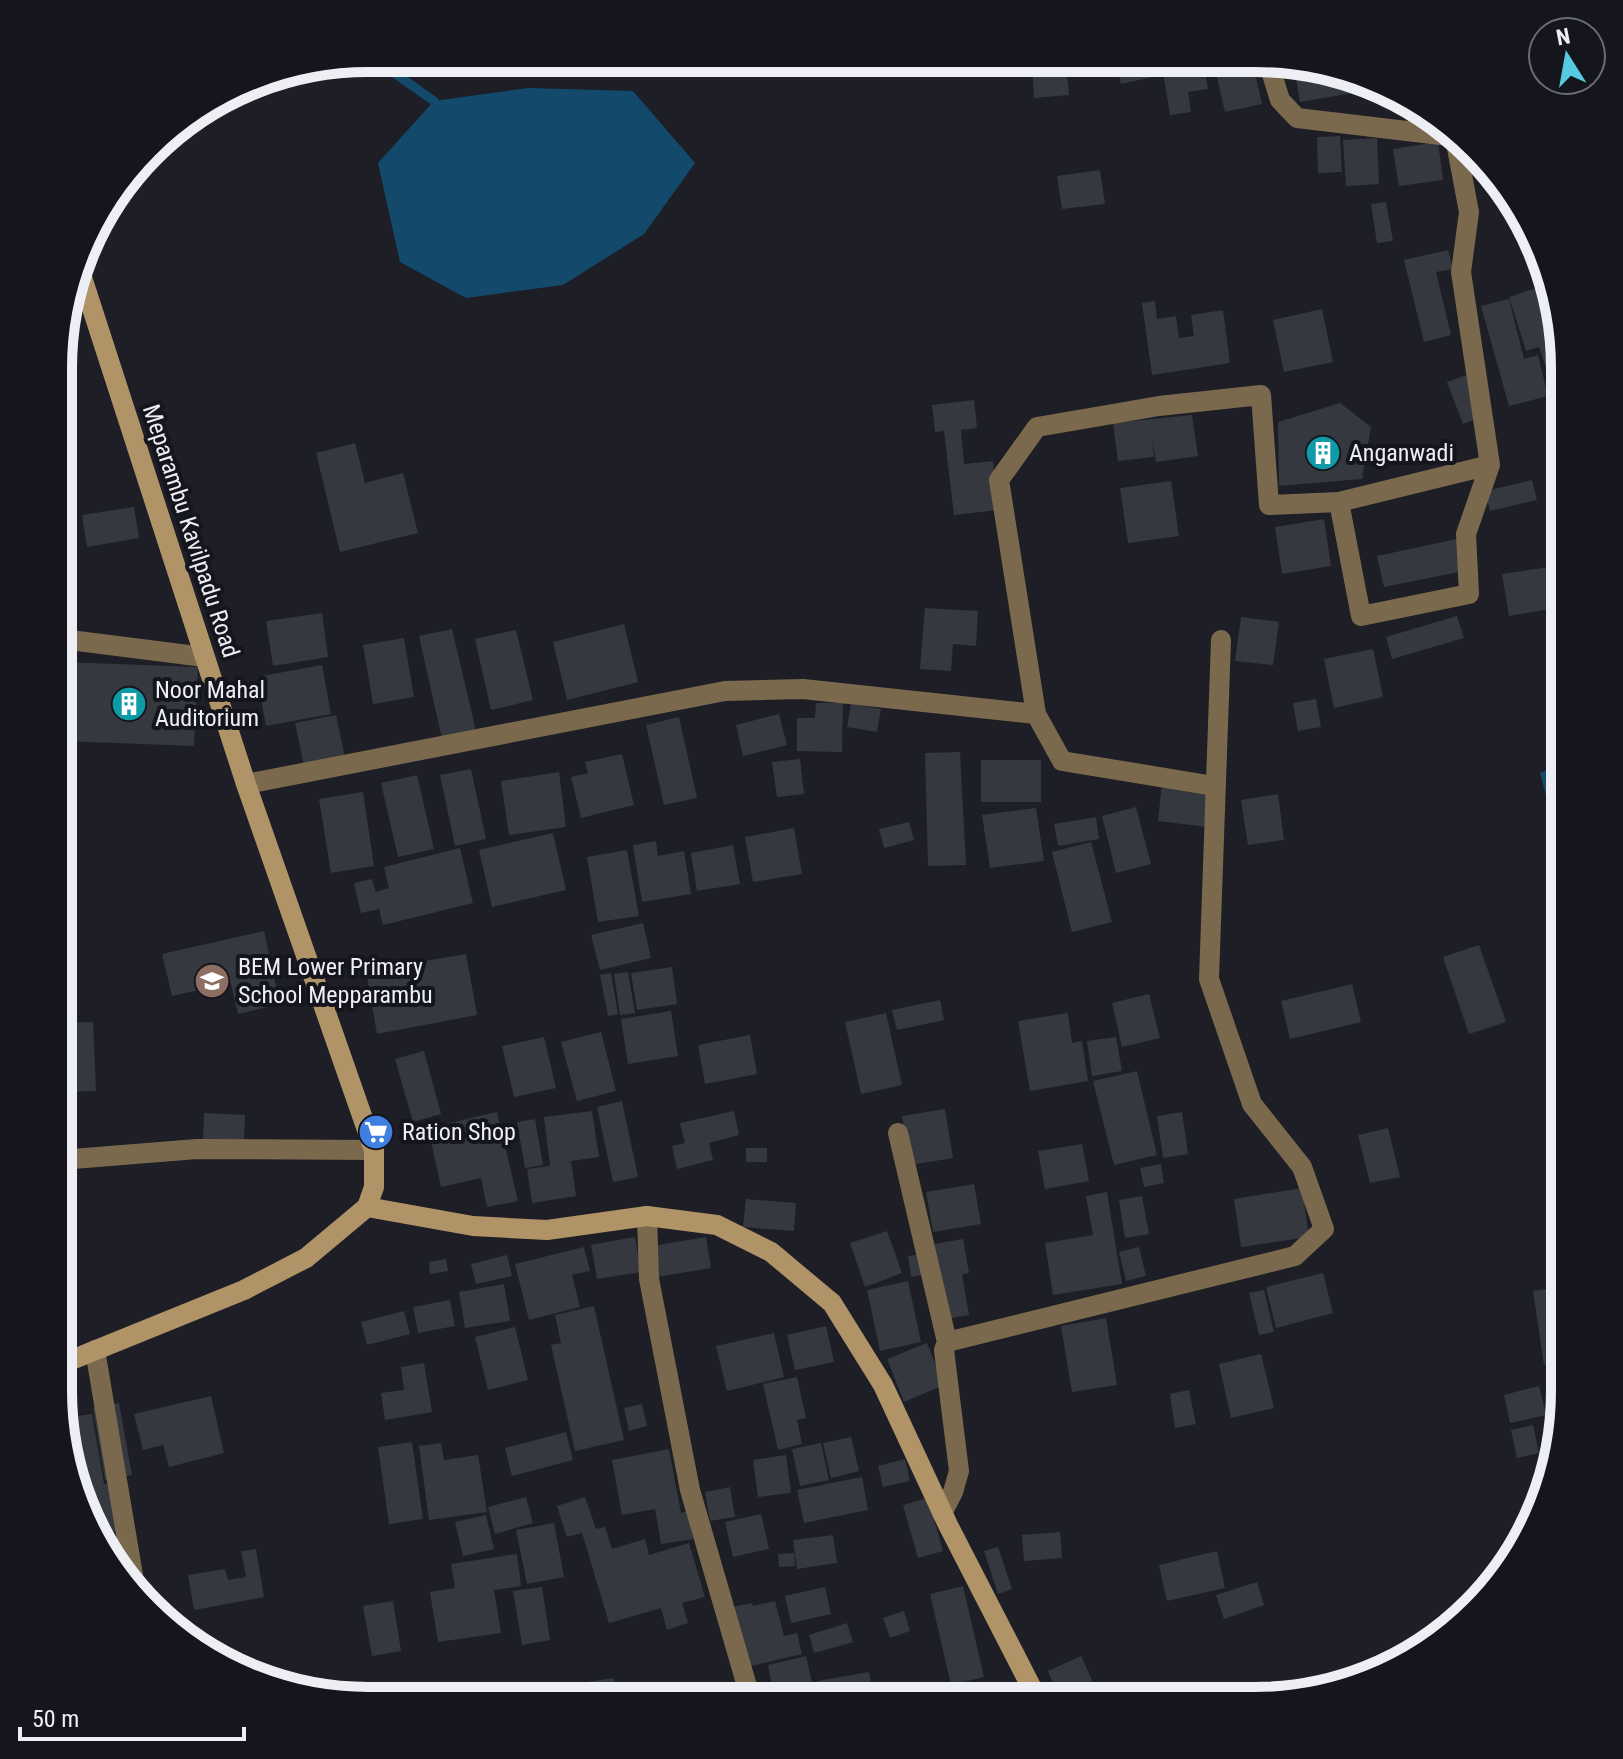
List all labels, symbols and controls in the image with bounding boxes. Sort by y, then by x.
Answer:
north arrow [1527,16,1607,96]
text: N [1554,23,1572,50]
street label: Meparambu Kavilpadu Road [137,401,245,661]
building icon: Anganwadi [1304,434,1342,472]
place label: Anganwadi [1349,439,1454,467]
place label: Noor Mahal Auditorium [155,676,265,732]
building icon: Noor Mahal Auditorium [110,685,148,723]
place label: BEM Lower Primary School Mepparambu [238,953,433,1009]
school or university icon: BEM Lower Primary School Mepparambu [193,962,231,1000]
supermarket icon: Ration Shop [357,1113,395,1151]
place label: Ration Shop [402,1118,516,1146]
scale bar [20,1691,244,1741]
text: 50 m [32,1705,79,1733]

